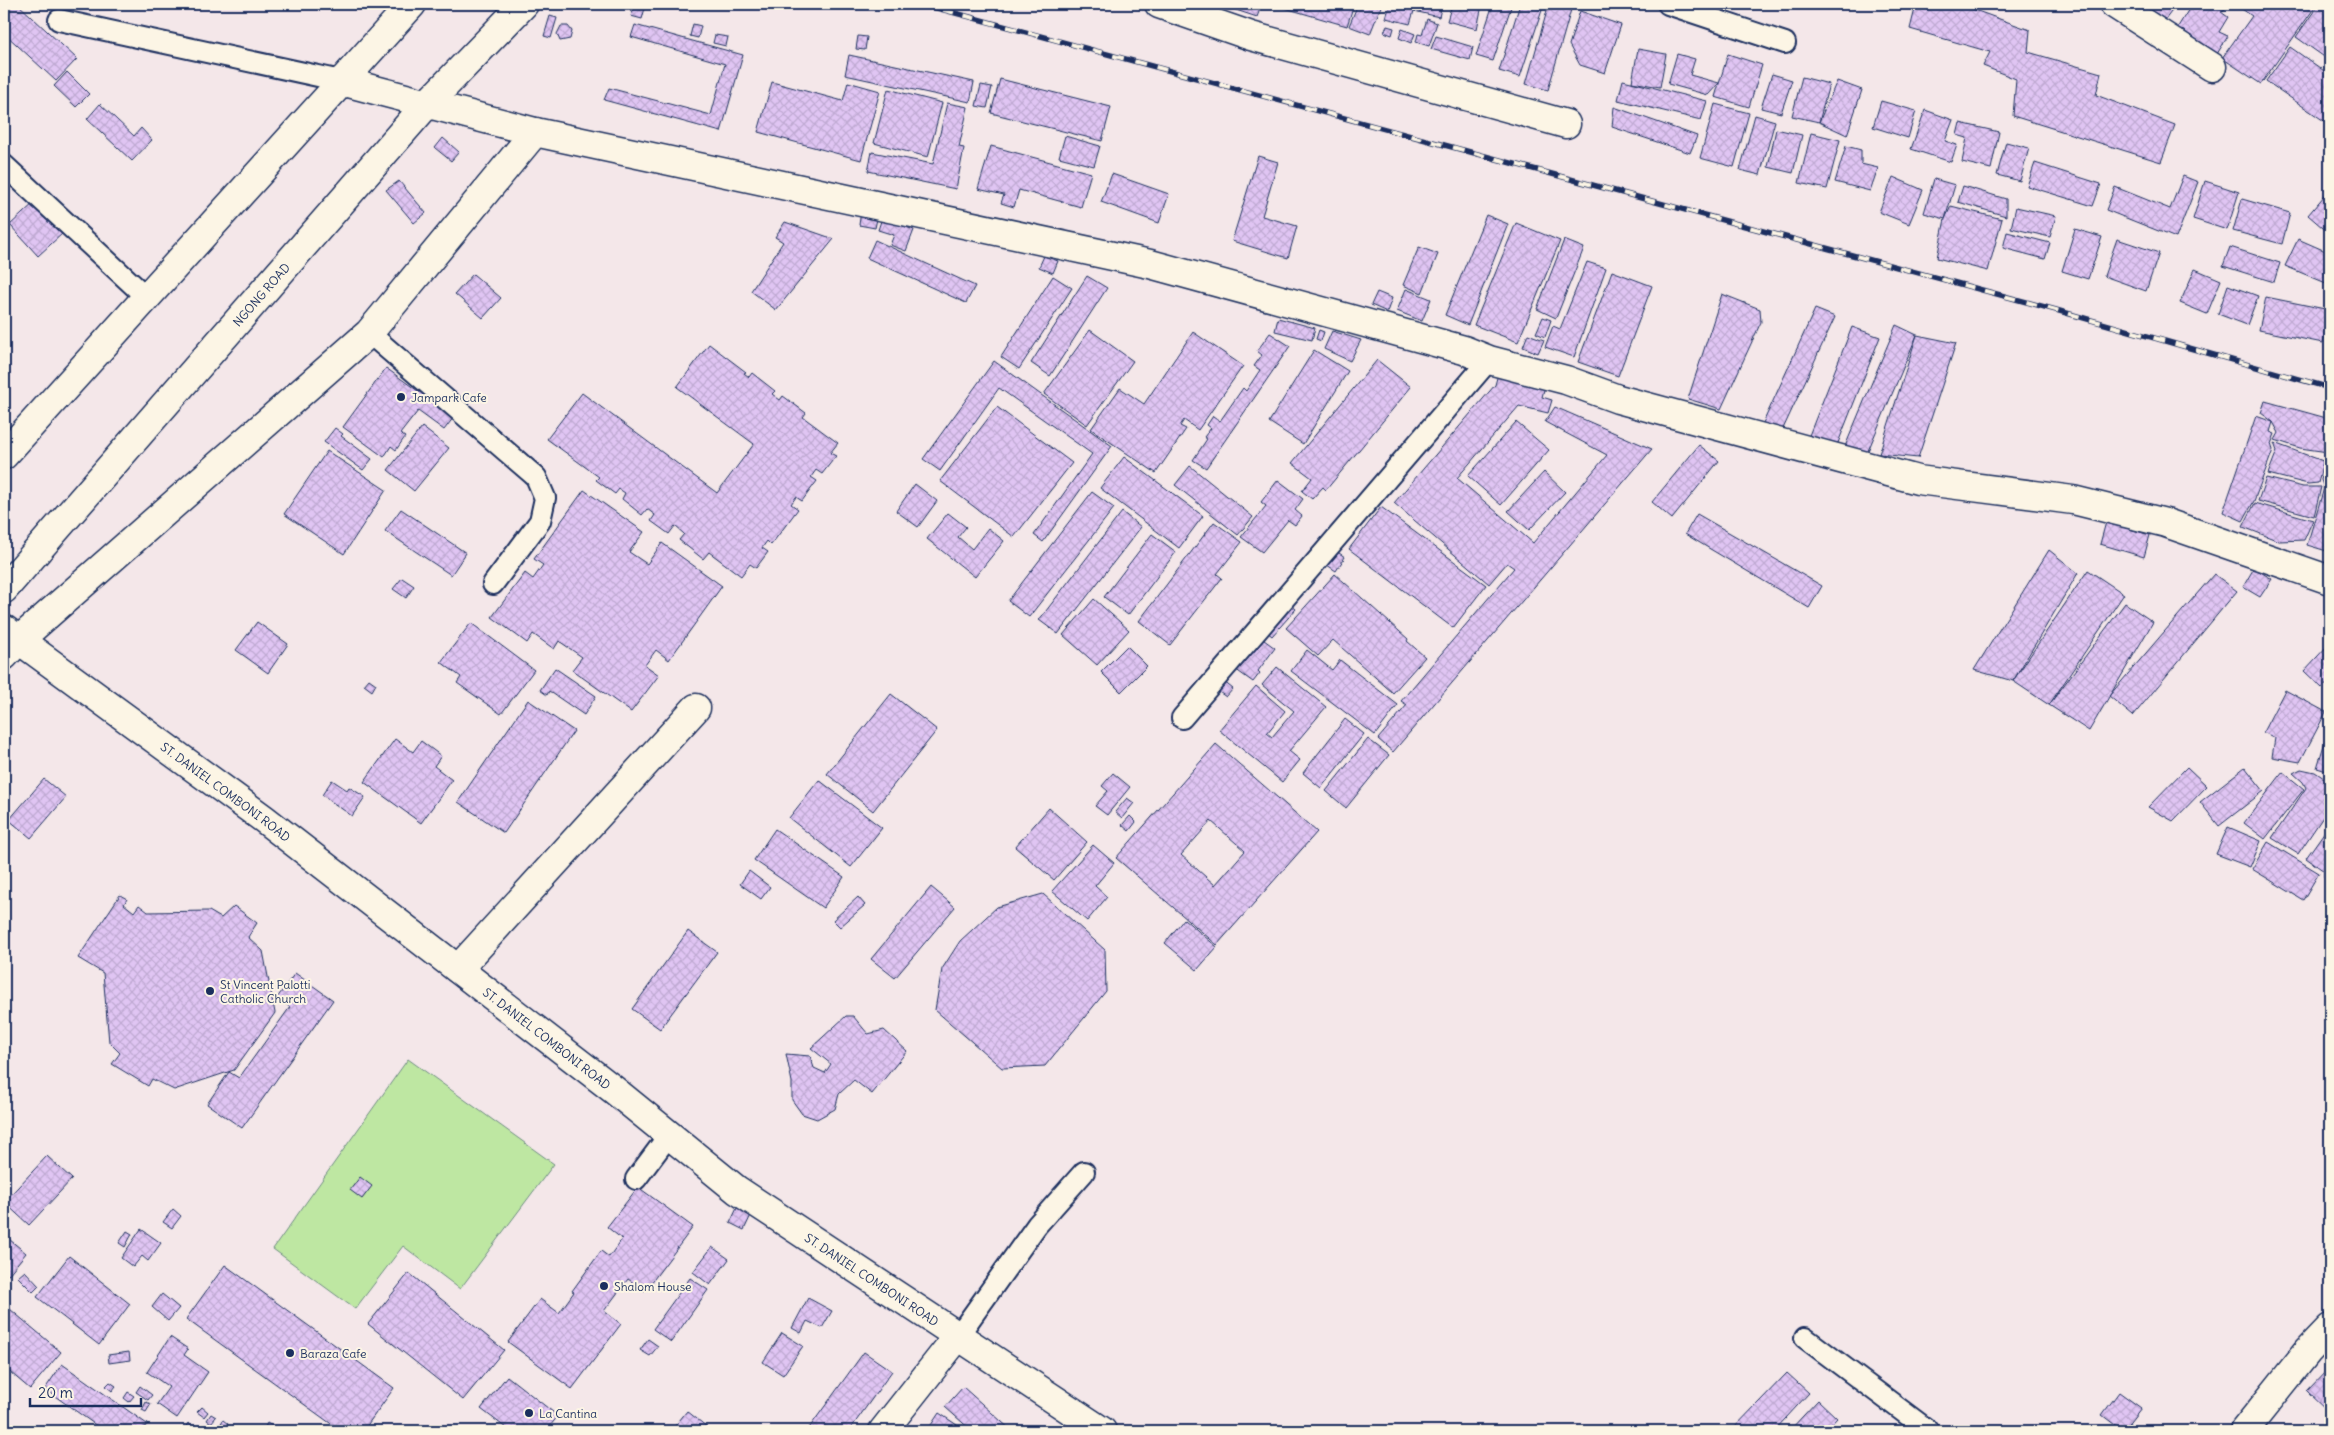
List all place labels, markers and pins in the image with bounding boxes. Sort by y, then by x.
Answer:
place label: Jampark Cafe [411,390,487,405]
marker: Jampark Cafe [395,391,407,403]
place label: St Vincent Palotti Catholic Church [220,977,311,1006]
marker: St Vincent Palotti Catholic Church [204,985,216,997]
place label: Shalom House [614,1279,692,1294]
marker: Shalom House [598,1280,610,1292]
place label: Baraza Cafe [300,1346,366,1361]
marker: Baraza Cafe [284,1347,296,1359]
place label: La Cantina [539,1406,597,1421]
marker: La Cantina [523,1407,535,1419]

